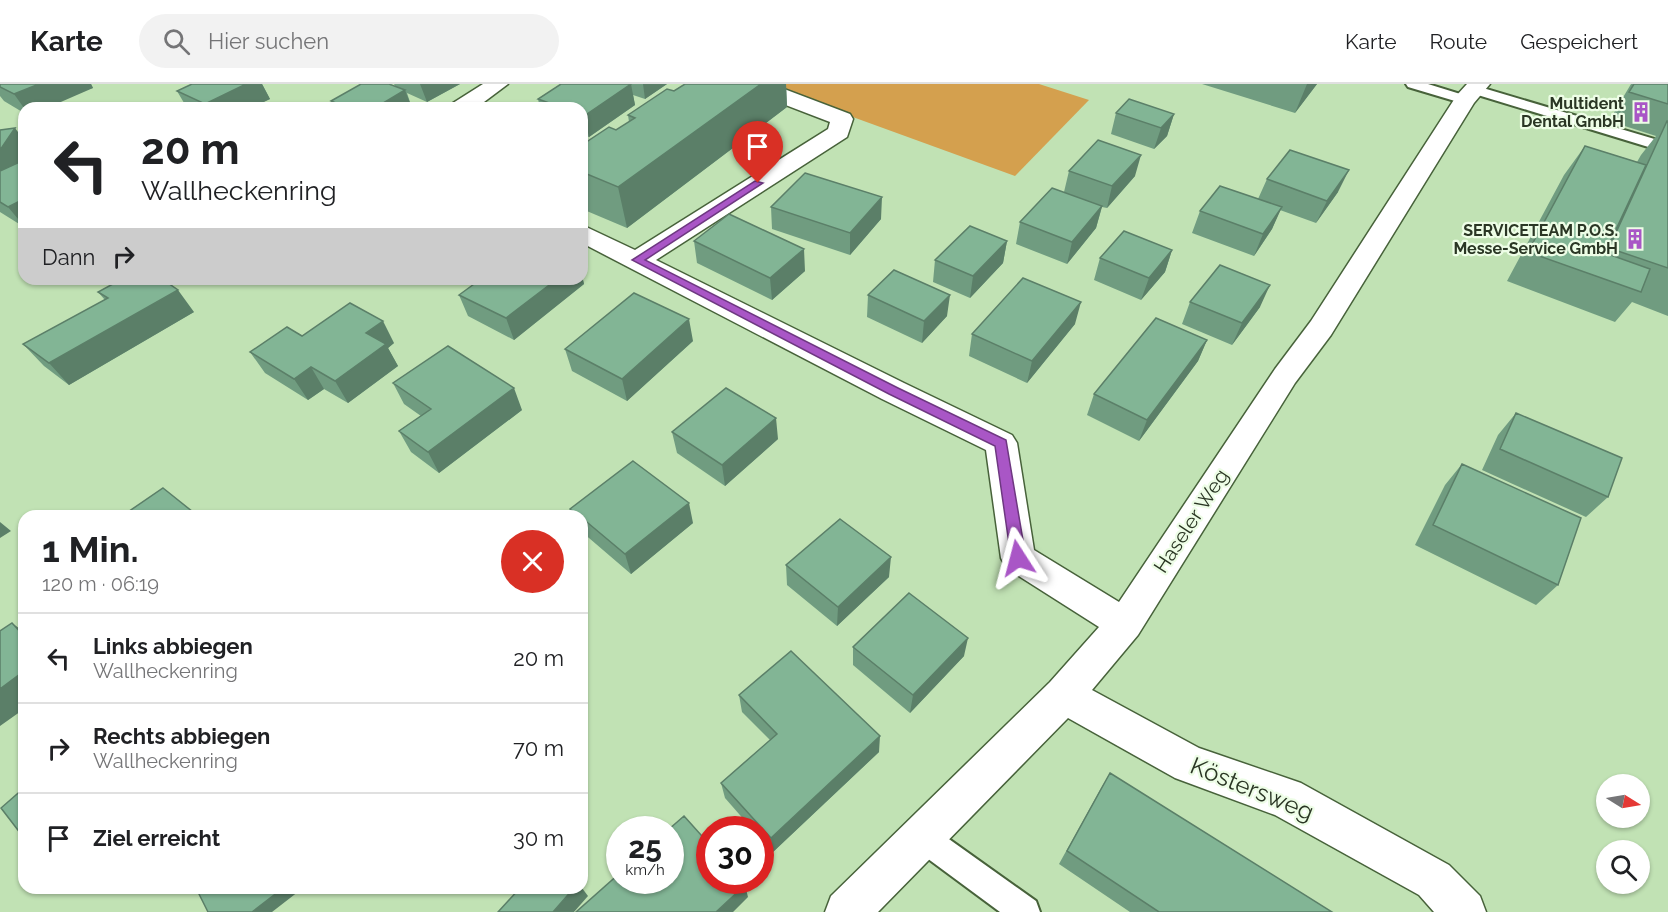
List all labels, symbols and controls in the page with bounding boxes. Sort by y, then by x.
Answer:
search box [139,14,559,68]
text: Karte [30,25,103,58]
icon: search [160,25,193,58]
text: Hier suchen [208,28,329,54]
text: Karte [1345,29,1397,54]
text: Route [1430,29,1487,54]
text: Gespeichert [1520,29,1638,54]
place label: Multident Dental GmbH [1521,94,1624,131]
building icon: Multident Dental GmbH [1629,100,1653,124]
pin [732,121,783,183]
text: 20 m [141,125,240,174]
icon: left [42,126,120,204]
icon: arrive [741,130,774,163]
text: Wallheckenring [141,175,337,206]
place label: SERVICETEAM P.O.S. Messe-Service GmbH [1453,221,1618,258]
building icon: SERVICETEAM P.O.S. Messe-Service GmbH [1623,227,1647,251]
icon: right [107,240,140,273]
text: Dann [42,244,95,270]
street label: Haseler Weg [1149,465,1233,577]
position arrow [986,526,1050,590]
text: 1 Min. [42,528,139,570]
button: close [501,530,564,593]
text: 120 m · 06:19 [42,572,159,596]
text: Links abbiegen [93,633,253,659]
icon: left [42,642,75,675]
text: 20 m [513,645,564,671]
text: Wallheckenring [93,659,238,683]
text: Rechts abbiegen [93,723,270,749]
icon: right [42,732,75,765]
text: 70 m [513,735,564,761]
text: Wallheckenring [93,749,238,773]
street label: Köstersweg [1186,751,1318,826]
north arrow [1596,774,1650,828]
map controls [1596,774,1650,894]
speed limit sign: 30 [696,816,774,894]
icon: arrive [42,822,75,855]
text: Ziel erreicht [93,825,220,851]
text: 30 m [513,825,564,851]
text: 25 [628,830,662,865]
button: search [1596,840,1650,894]
text: km/h [625,861,665,879]

